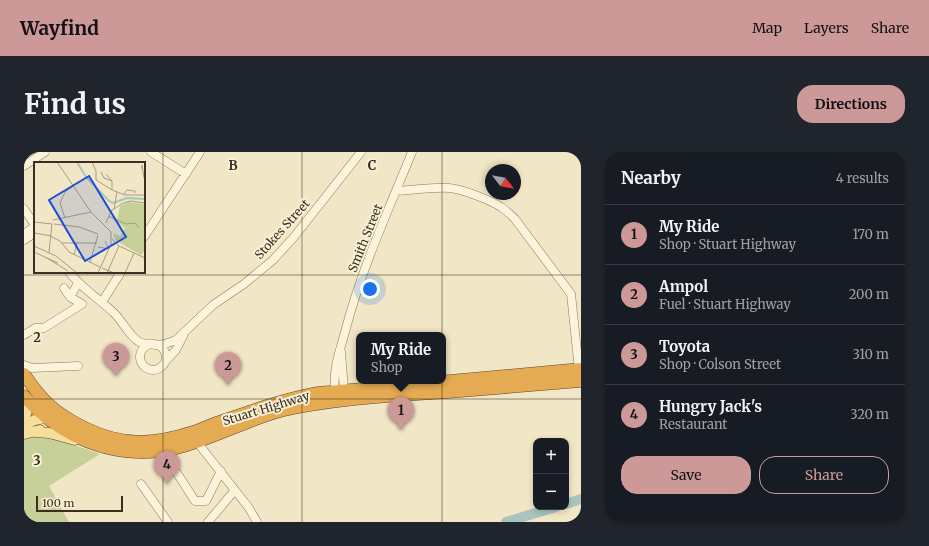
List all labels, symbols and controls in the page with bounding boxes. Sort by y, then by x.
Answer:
text: Wayfind [20,16,99,40]
text: Map [752,19,782,37]
text: Layers [804,19,849,37]
text: Share [871,19,909,37]
button: Directions [797,85,905,123]
text: Find us [24,86,126,122]
text: B [228,157,238,174]
text: C [368,157,377,174]
inset map [34,162,145,273]
north arrow [485,164,521,200]
text: Nearby [621,167,681,189]
text: 4 results [836,170,889,187]
street label: Stokes Street [251,196,313,262]
street label: Smith Street [345,201,386,274]
text: My Ride [659,217,719,236]
text: 1 [631,226,637,243]
text: 170 m [852,226,889,243]
text: Shop · Stuart Highway [659,236,796,253]
text: Ampol [659,277,708,296]
your location [360,279,380,299]
text: 2 [630,286,638,303]
text: 200 m [849,286,889,303]
text: Fuel · Stuart Highway [659,296,791,313]
text: 2 [33,329,41,346]
popup [356,332,446,384]
text: Toyota [659,337,710,356]
text: My Ride [371,340,431,359]
pin: 3 [103,343,129,376]
text: 3 [630,346,638,363]
text: 310 m [852,346,889,363]
pin: 2 [215,352,241,385]
text: Shop · Colson Street [659,356,781,373]
text: Shop [371,359,403,376]
street label: Stuart Highway [221,388,311,428]
pin: 1 [388,397,414,430]
text: Hungry Jack's [659,397,762,416]
text: 4 [630,406,638,423]
text: 320 m [850,406,889,423]
text: Restaurant [659,416,727,433]
map controls [533,438,569,510]
button: + [533,438,569,474]
pin: 4 [154,451,180,484]
text: 3 [33,452,41,469]
button: Save [621,456,751,494]
button: Share [759,456,889,494]
button: − [533,474,569,510]
scale bar [36,494,123,513]
text: 100 m [42,496,74,510]

